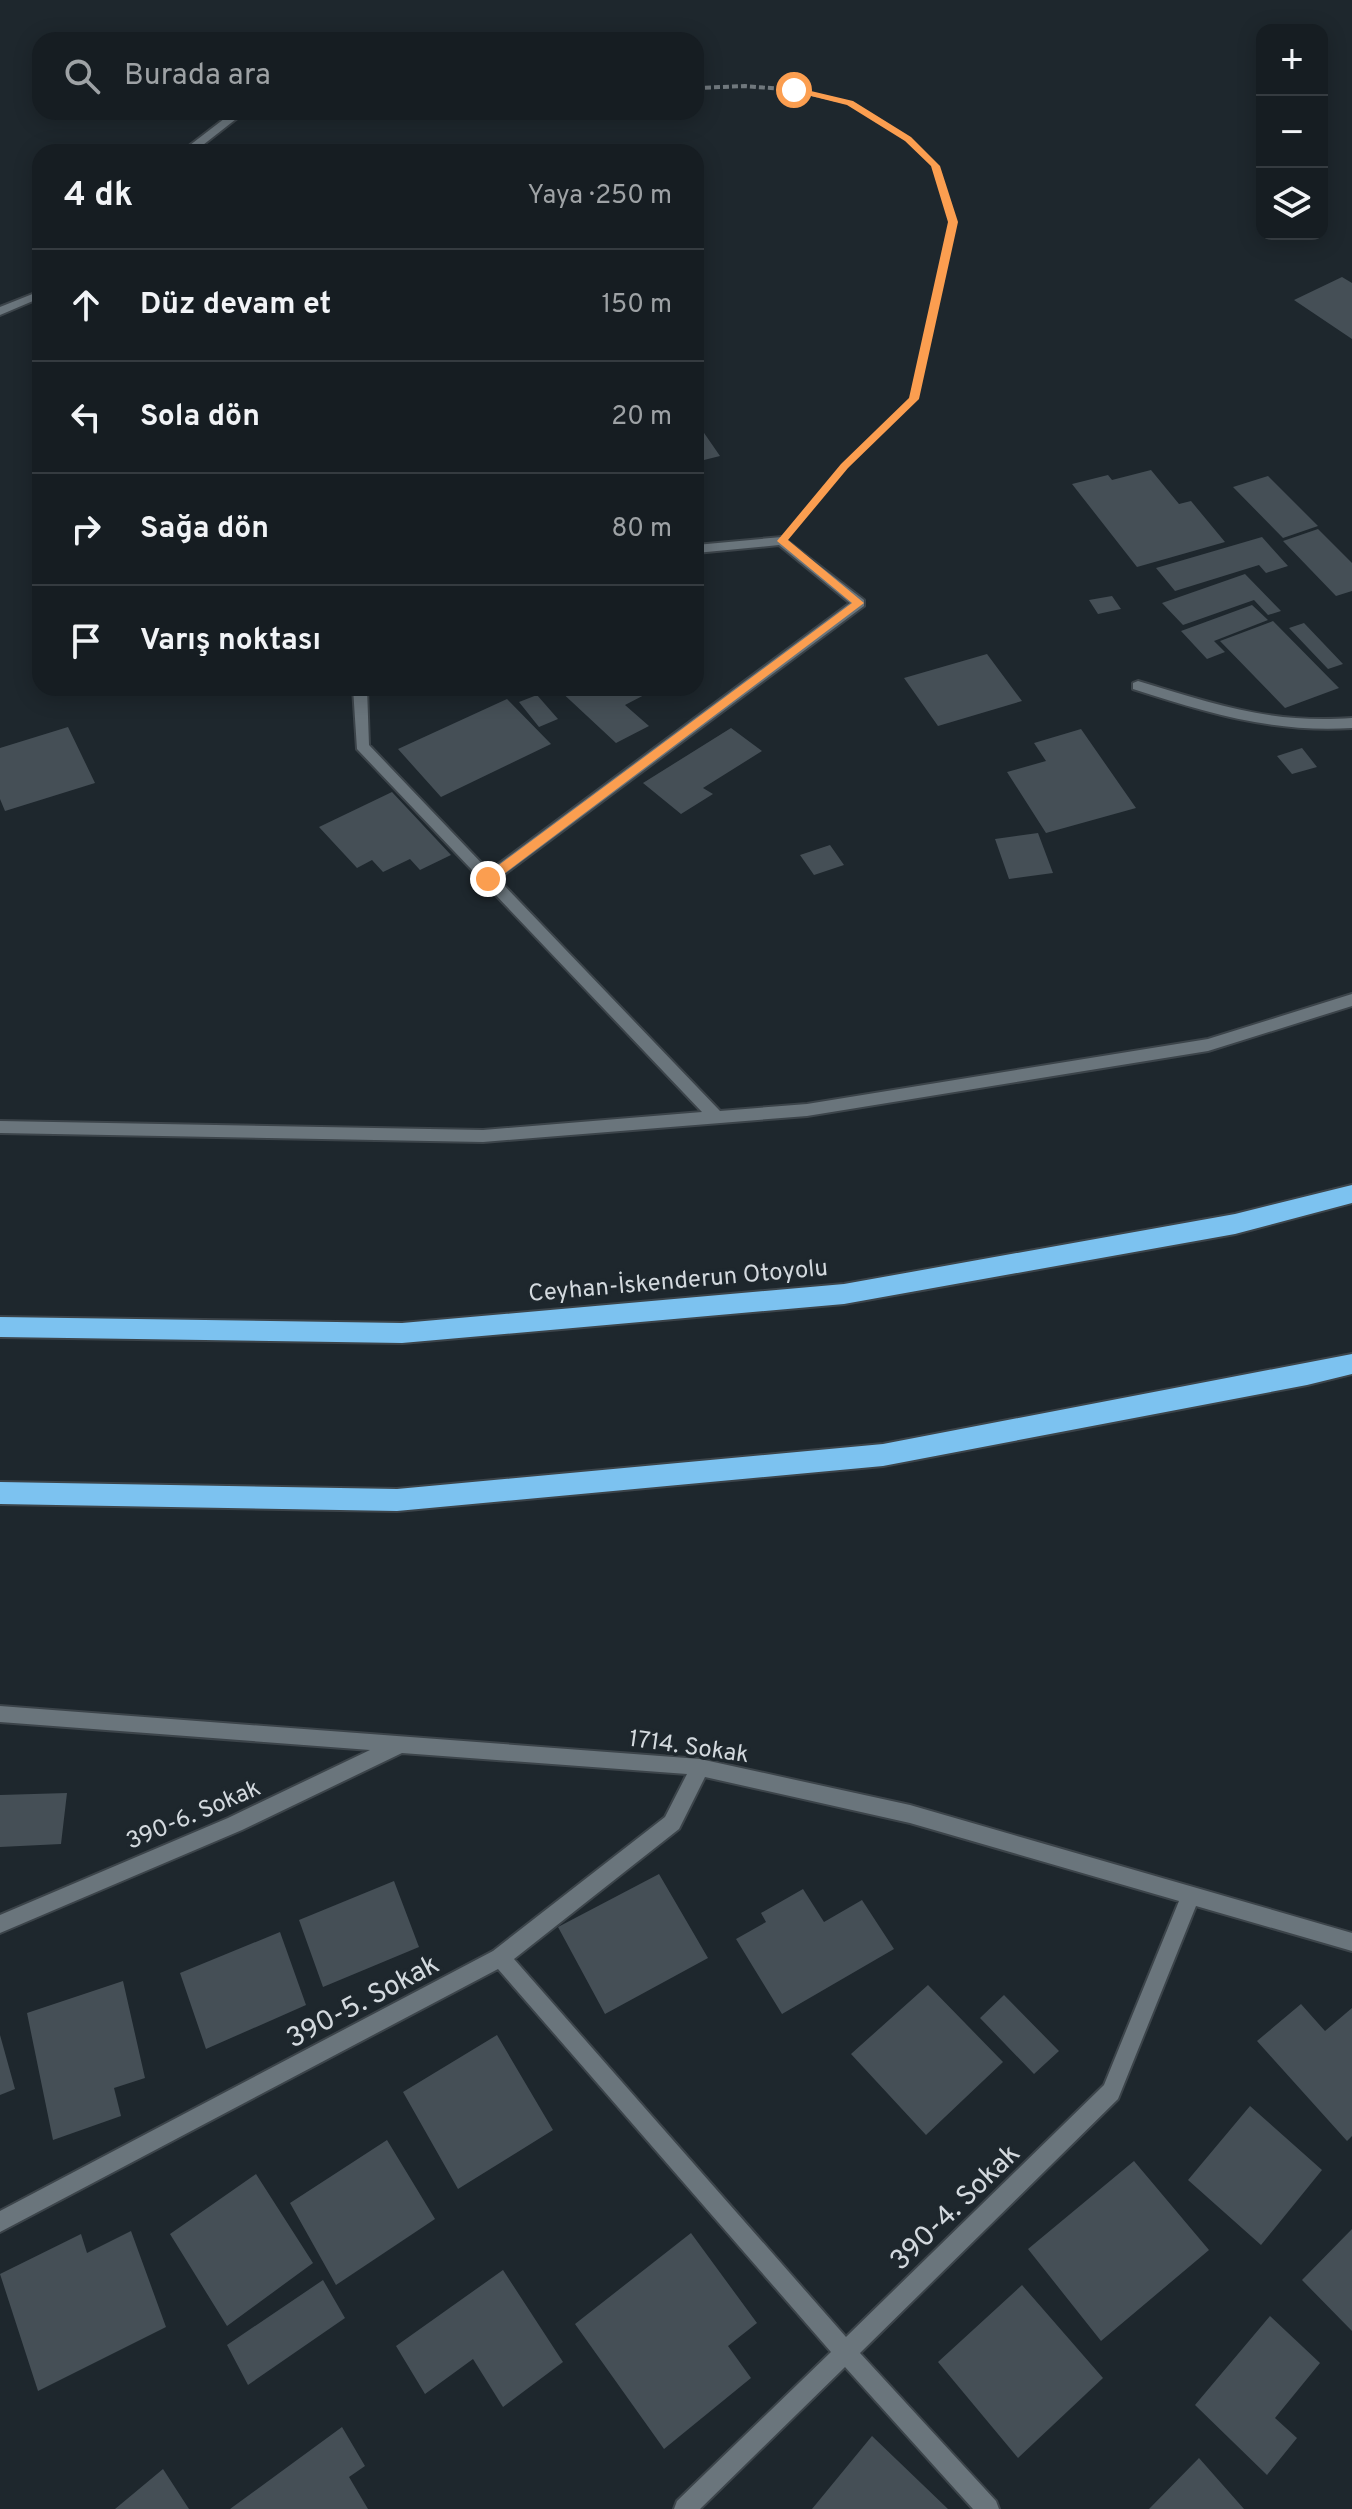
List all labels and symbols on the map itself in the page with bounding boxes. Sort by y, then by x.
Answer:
route start [776,72,812,108]
route end [470,861,506,897]
street label: Ceyhan-İskenderun Otoyolu [527,1253,829,1310]
street label: 1714. Sokak [627,1725,751,1771]
street label: 390-6. Sokak [122,1774,266,1858]
street label: 390-5. Sokak [281,1947,446,2058]
street label: 390-4. Sokak [883,2137,1029,2279]

